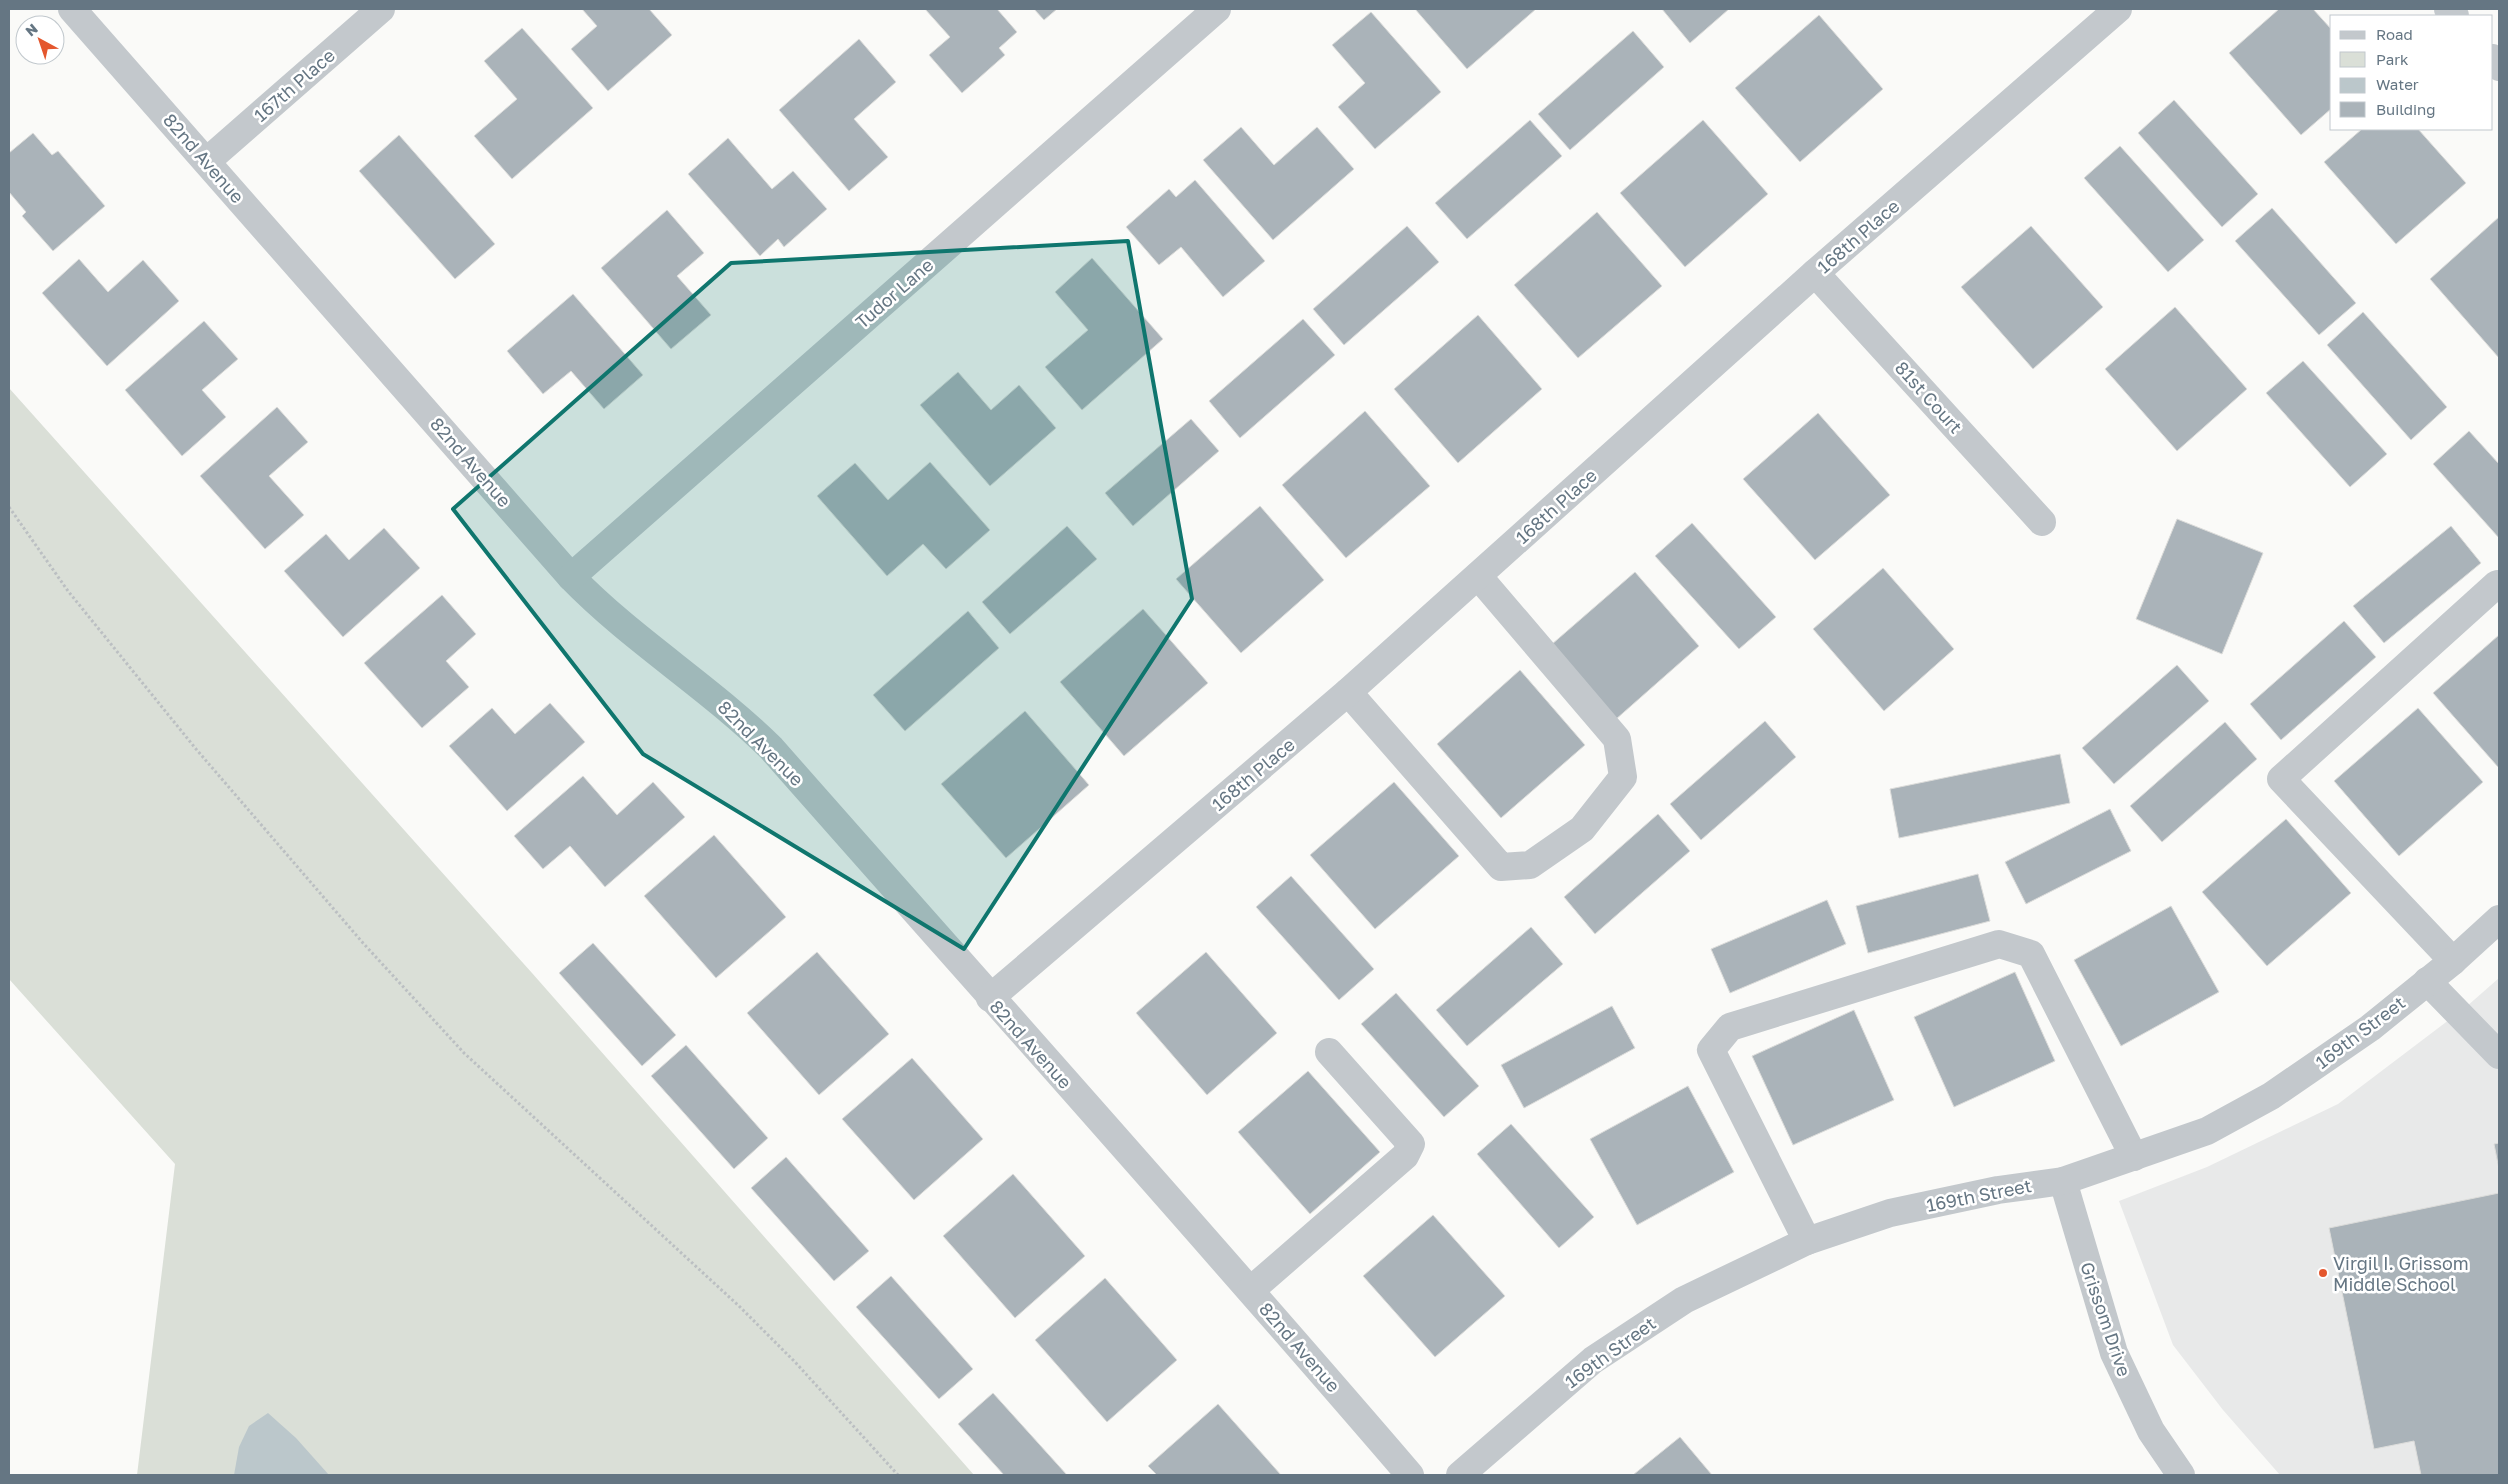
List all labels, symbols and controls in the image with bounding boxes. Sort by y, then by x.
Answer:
north arrow [15,15,65,65]
legend [2330,15,2493,130]
text: N [22,20,41,40]
text: Road [2376,25,2413,43]
street label: 167th Place [249,44,339,126]
text: Park [2376,50,2409,68]
text: Water [2376,75,2419,93]
text: Building [2376,100,2436,118]
street label: 82nd Avenue [159,109,249,207]
street label: 168th Place [1813,194,1903,278]
street label: Tudor Lane [851,253,937,333]
street label: 81st Court [1891,356,1967,438]
street label: 82nd Avenue [426,413,516,511]
street label: 168th Place [1511,464,1601,548]
street label: 82nd Avenue [714,696,808,790]
street label: 168th Place [1207,733,1299,815]
street label: 169th Street [2311,991,2409,1073]
street label: 82nd Avenue [985,995,1077,1093]
street label: 169th Street [1925,1174,2033,1216]
place label: Virgil I. Grissom Middle School [2333,1252,2469,1295]
street label: Grissom Drive [2076,1259,2136,1379]
marker: Virgil I. Grissom Middle School [2317,1267,2329,1279]
street label: 82nd Avenue [1255,1298,1345,1396]
street label: 169th Street [1560,1312,1660,1392]

